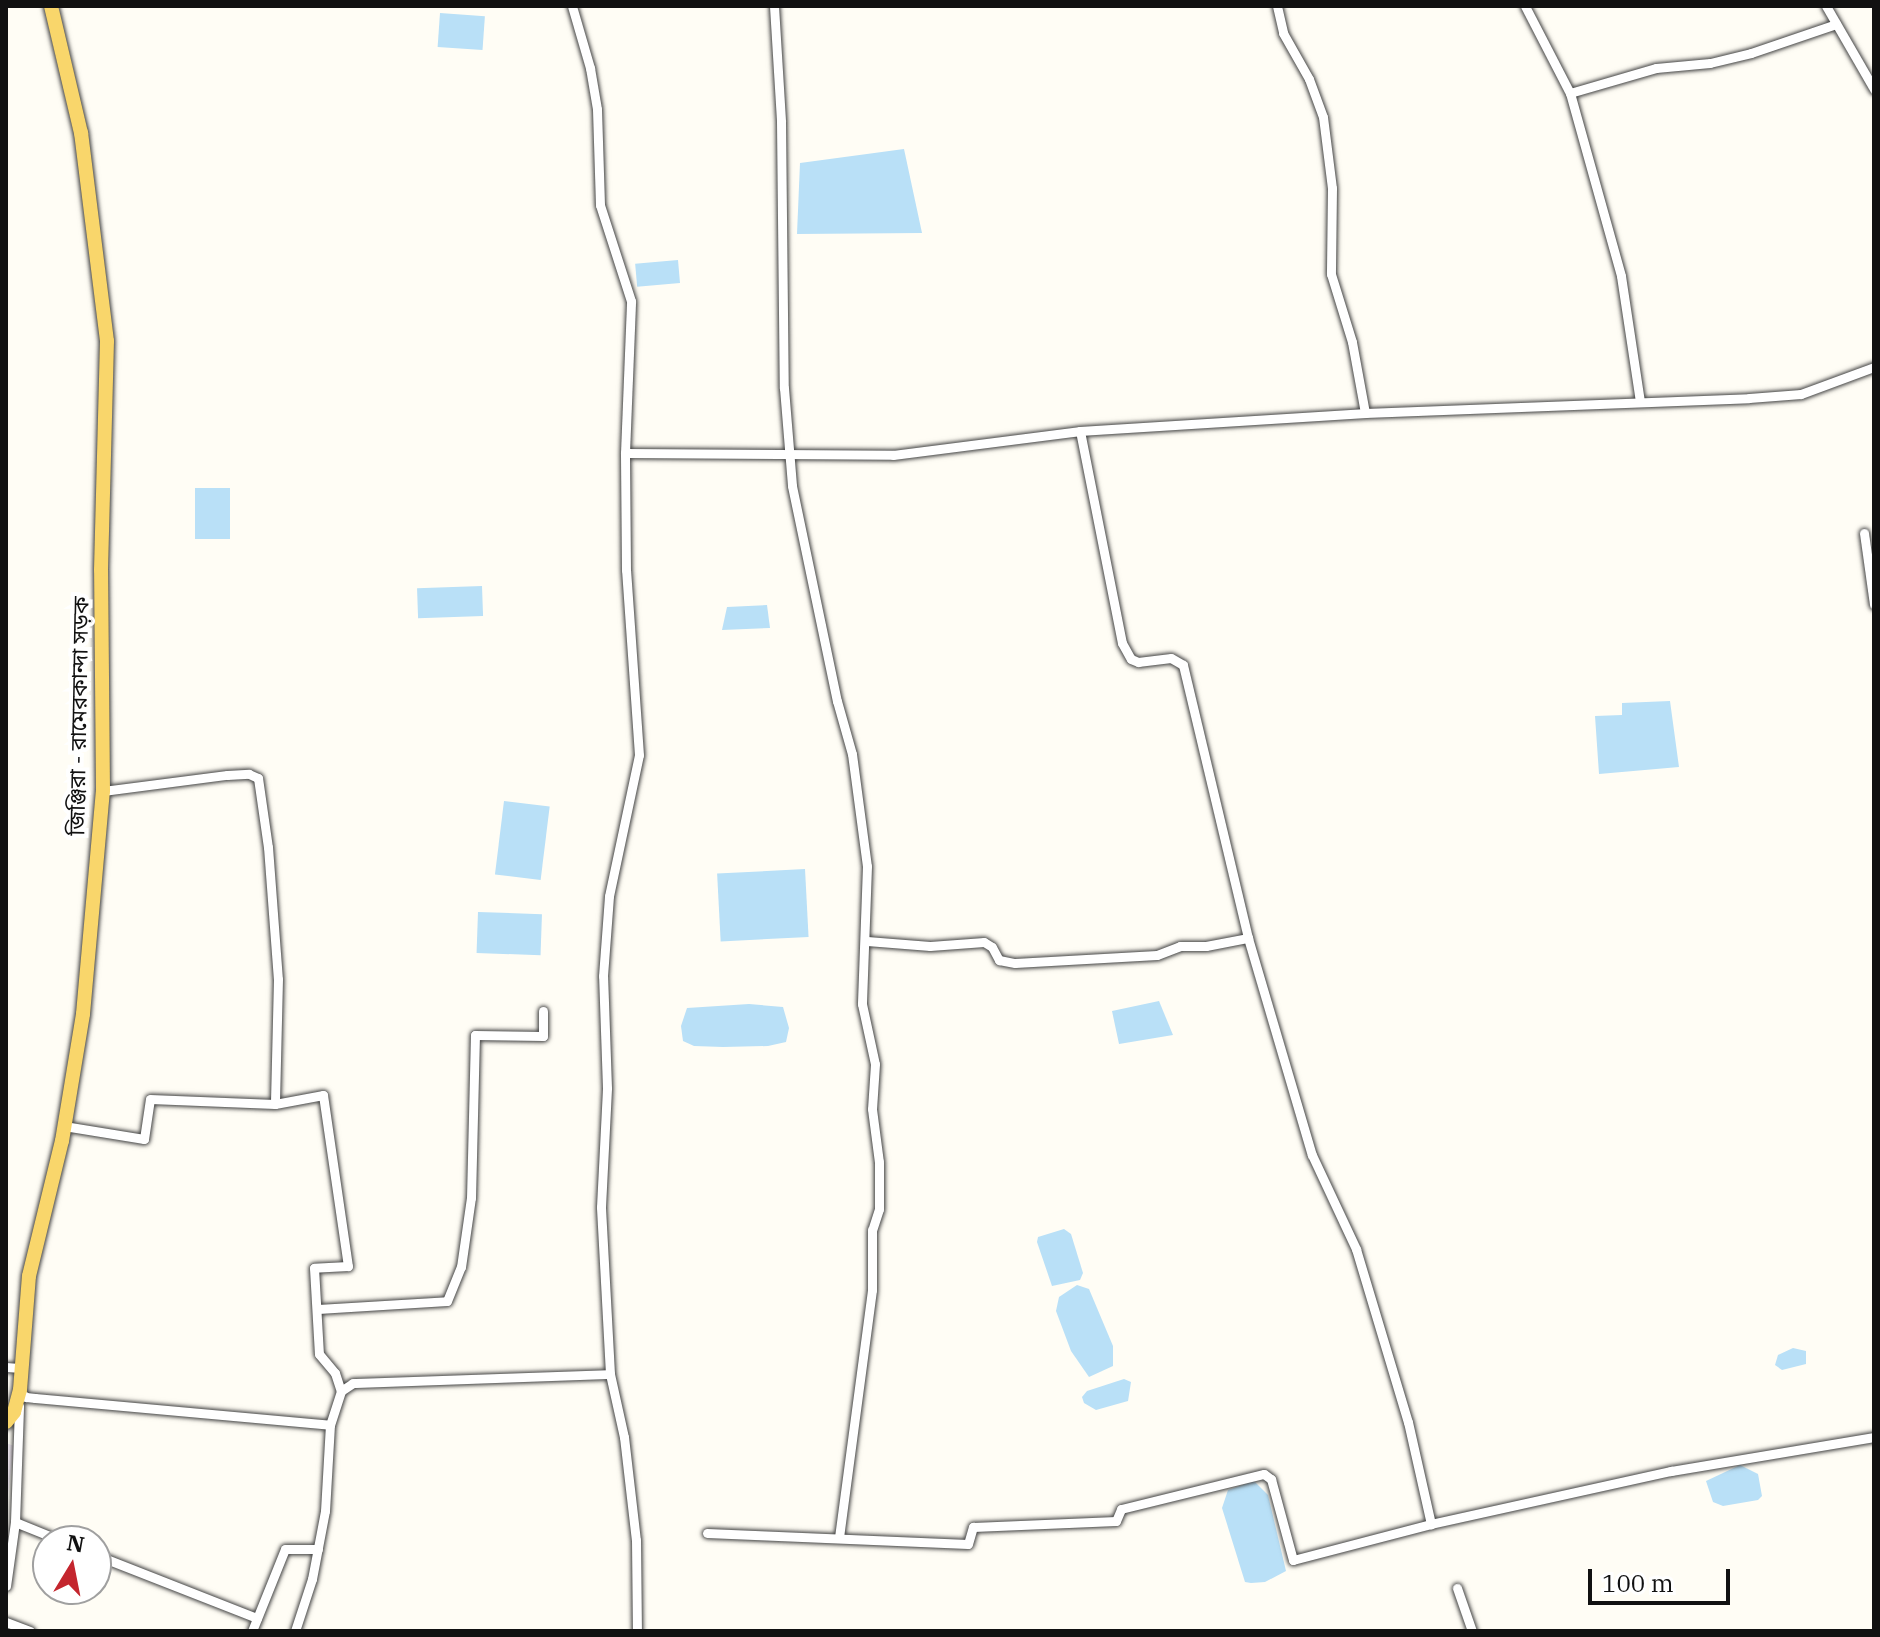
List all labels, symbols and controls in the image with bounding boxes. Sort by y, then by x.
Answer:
street label: জিঞ্জিরা - রামেরকান্দা সড়ক [63,596,93,836]
north arrow [32,1525,112,1605]
text: N [65,1527,87,1559]
scale bar [1592,1553,1734,1603]
text: 100 m [1602,1567,1674,1599]

